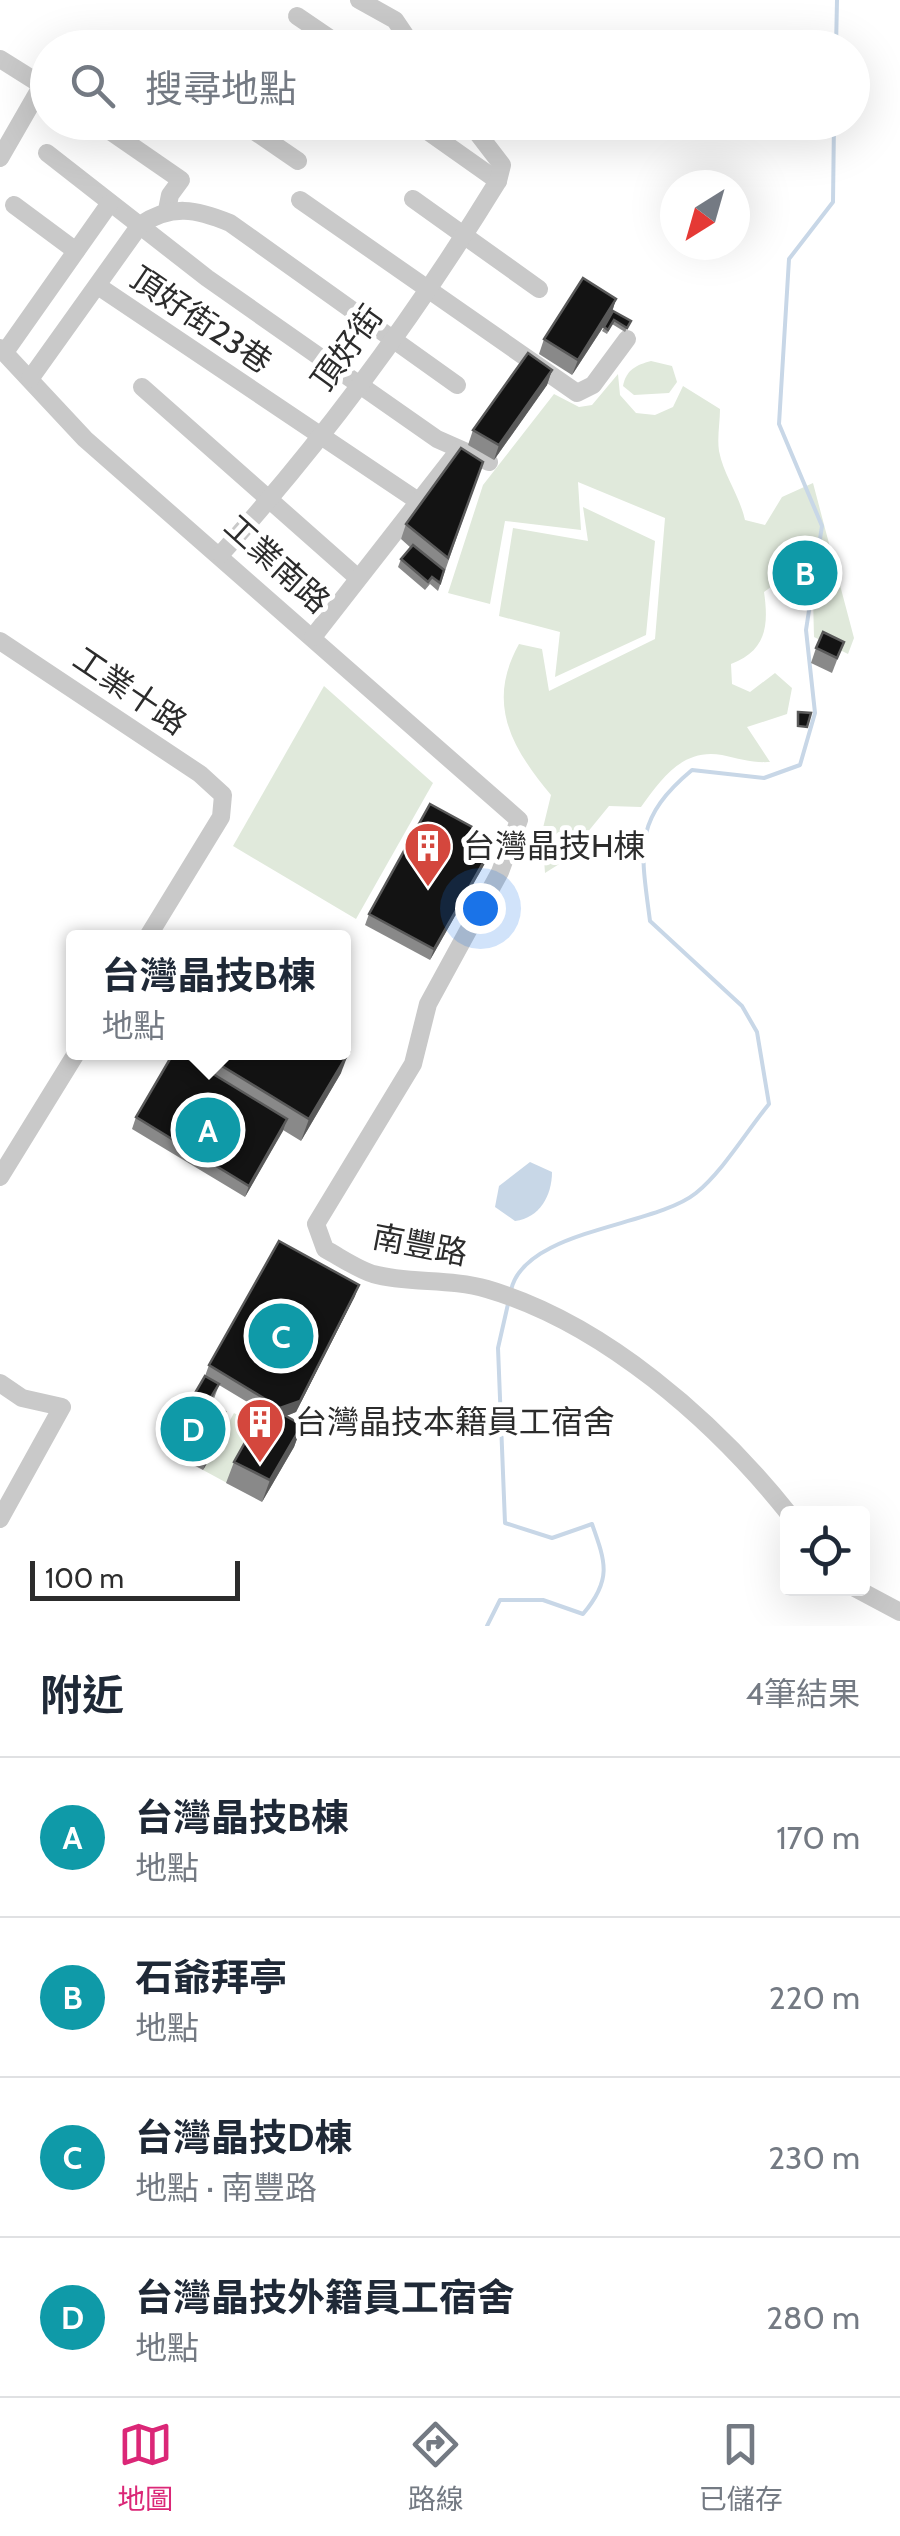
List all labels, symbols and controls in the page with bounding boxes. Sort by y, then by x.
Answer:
search box [30,30,870,140]
icon: search [65,58,120,113]
text: 搜尋地點 [145,65,297,112]
north arrow [660,170,750,260]
street label: 頂好街23巷 [123,258,279,381]
street label: 頂好街 [303,297,391,398]
street label: 工業南路 [217,506,338,621]
pin: B [772,536,838,610]
street label: 工業十路 [66,639,194,743]
building icon: 台灣晶技H棟 [402,820,454,888]
place label: 台灣晶技H棟 [463,826,646,865]
your location [455,883,506,934]
popup [66,930,351,1060]
text: 台灣晶技B棟 [102,952,315,999]
text: 地點 [102,1006,166,1045]
pin: A [176,1092,240,1168]
street label: 南豐路 [369,1216,471,1273]
pin: C [248,1298,314,1374]
pin: D [160,1392,226,1466]
building icon: 台灣晶技本籍員工宿舍 [234,1396,286,1464]
place label: 台灣晶技本籍員工宿舍 [295,1402,615,1441]
map controls [780,1506,870,1596]
button: locate [780,1506,870,1596]
scale bar [30,1556,240,1600]
text: 100 m [45,1561,124,1595]
text: 附近 [40,1669,124,1721]
text: 4筆結果 [746,1674,860,1713]
text: 台灣晶技B棟 [135,1794,349,1841]
text: A [62,1818,83,1857]
text: 170 m [776,1818,860,1857]
text: 地點 [135,1848,199,1887]
text: 石爺拜亭 [135,1954,287,2001]
text: B [62,1978,83,2017]
text: 220 m [769,1978,860,2017]
text: 地點 [135,2008,199,2047]
text: 台灣晶技D棟 [135,2114,352,2161]
text: C [63,2138,82,2177]
text: 230 m [768,2138,860,2177]
text: 地點 · 南豐路 [135,2168,317,2207]
text: 台灣晶技外籍員工宿舍 [135,2274,515,2321]
text: D [61,2298,84,2337]
text: 280 m [766,2298,860,2337]
text: 地點 [135,2328,199,2367]
tab: 地圖 [117,2417,173,2517]
tab: 路線 [408,2417,464,2517]
tab: 已儲存 [699,2417,783,2517]

